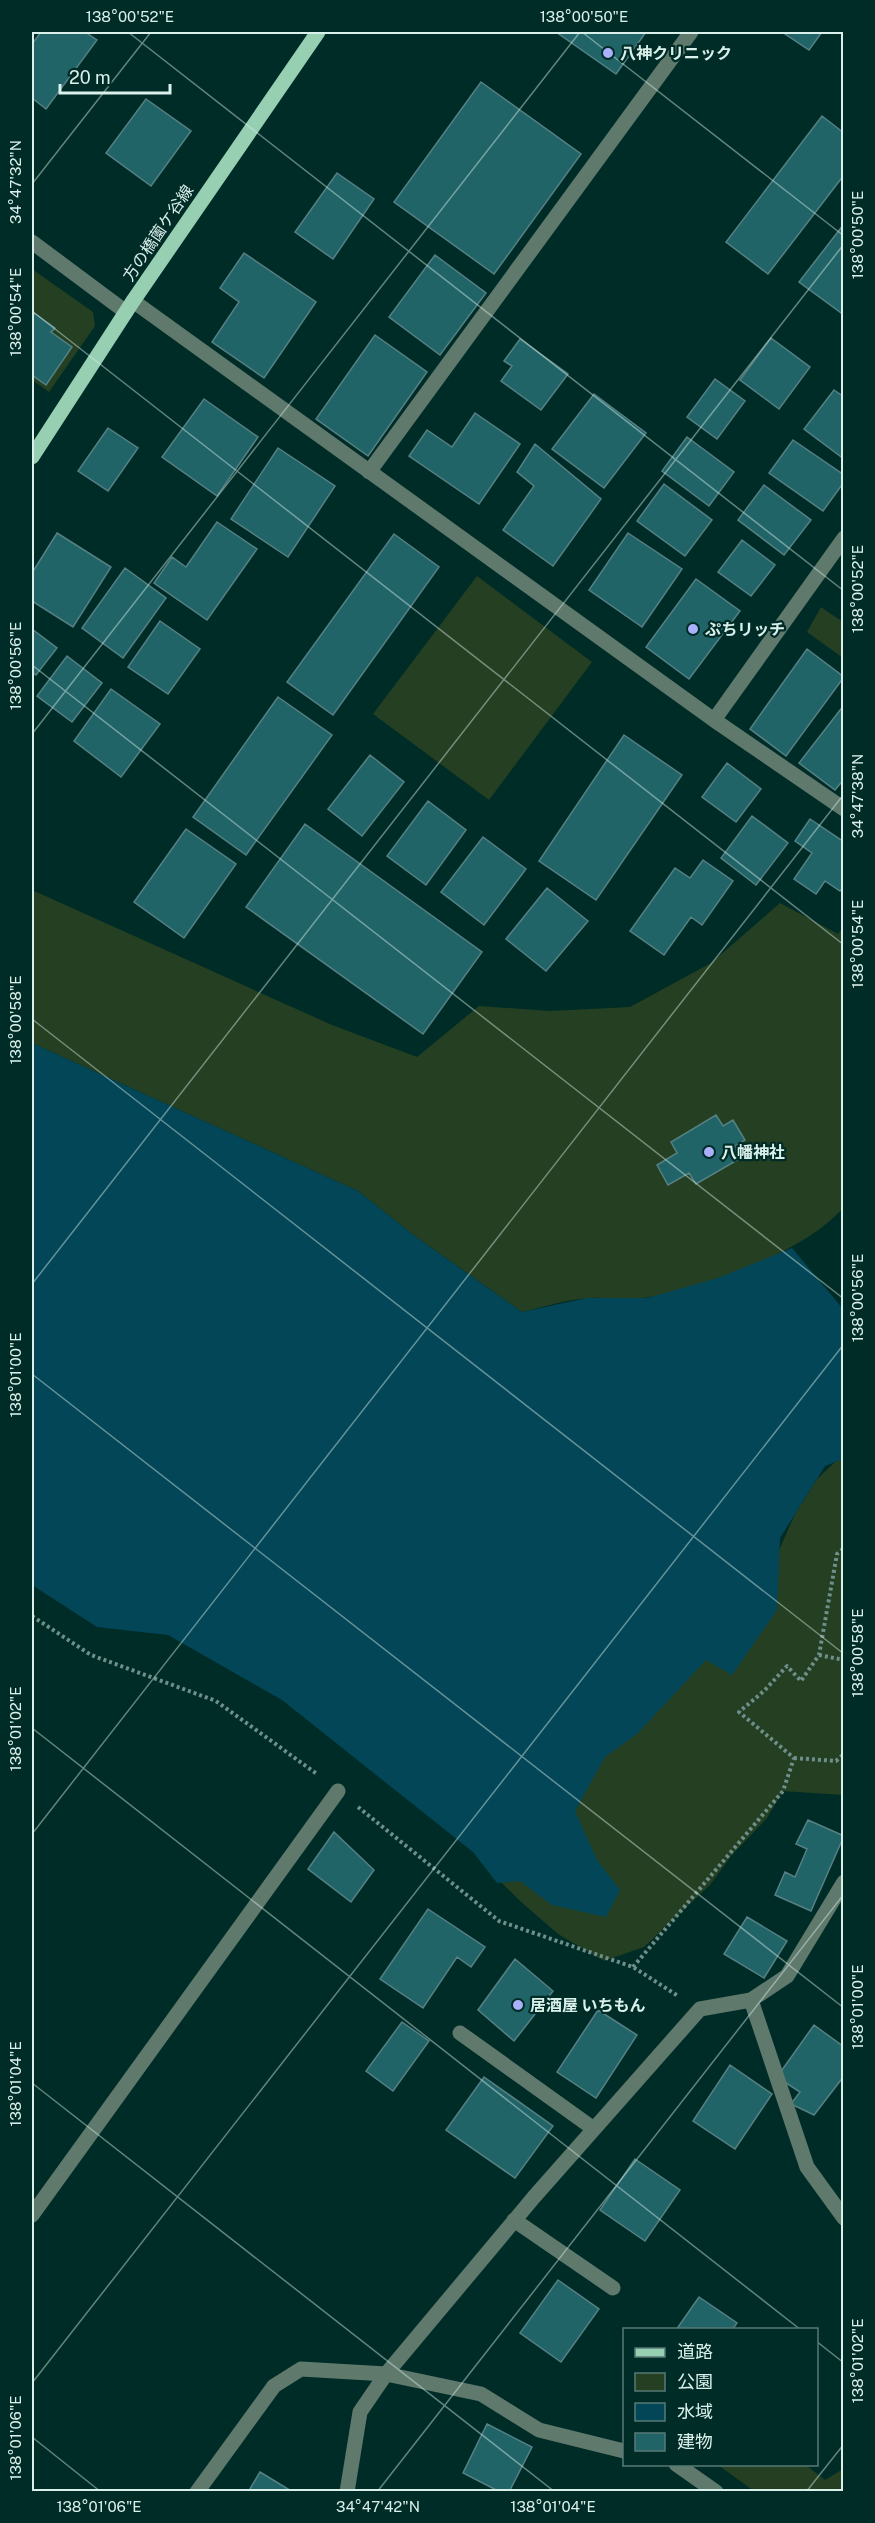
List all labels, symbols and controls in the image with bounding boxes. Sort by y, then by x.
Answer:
text: 138°00'52"E [86,8,174,25]
text: 138°00'50"E [540,8,628,25]
place label: 八神クリニック [620,44,732,63]
marker: 八神クリニック [601,46,615,60]
scale bar [60,57,170,95]
text: 20 m [69,67,111,88]
text: 34°47'32"N [7,140,24,224]
street label: 方の橋薗ケ谷線 [119,181,197,285]
text: 138°00'50"E [849,191,866,279]
text: 138°00'54"E [7,268,24,356]
text: 138°00'52"E [849,545,866,633]
place label: ぷちリッチ [705,620,785,639]
text: 138°00'56"E [7,622,24,710]
marker: ぷちリッチ [686,622,700,636]
text: 34°47'38"N [849,754,866,838]
text: 138°00'54"E [849,900,866,988]
text: 138°00'58"E [7,975,24,1065]
place label: 八幡神社 [721,1143,785,1162]
marker: 八幡神社 [702,1145,716,1159]
text: 138°00'56"E [849,1254,866,1342]
text: 138°01'00"E [7,1332,24,1418]
text: 138°00'58"E [849,1608,866,1698]
text: 138°01'02"E [7,1687,24,1771]
text: 138°01'00"E [849,1964,866,2050]
place label: 居酒屋 いちもん [530,1996,646,2015]
marker: 居酒屋 いちもん [511,1998,525,2012]
text: 138°01'04"E [7,2041,24,2127]
text: 138°01'02"E [849,2319,866,2403]
legend [623,2328,818,2466]
text: 道路 [677,2341,713,2362]
text: 公園 [677,2371,713,2392]
text: 138°01'06"E [7,2395,24,2481]
text: 水域 [677,2401,713,2422]
text: 建物 [677,2431,713,2452]
text: 138°01'06"E [56,2498,142,2515]
text: 34°47'42"N [336,2498,420,2515]
text: 138°01'04"E [510,2498,596,2515]

